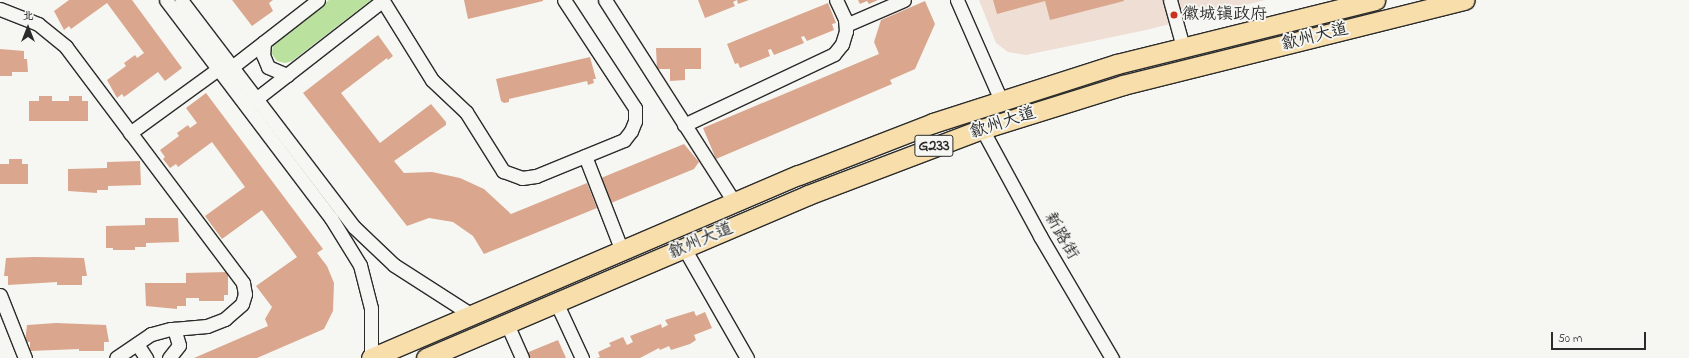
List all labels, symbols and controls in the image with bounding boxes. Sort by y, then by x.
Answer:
place label: 徽城镇政府 [1182,5,1267,25]
north arrow [8,8,48,48]
text: 北 [23,8,34,24]
marker: 徽城镇政府 [1169,10,1179,20]
street label: 歙州大道 [1280,19,1350,55]
street label: 歙州大道 [968,103,1038,143]
road number: G233 [914,132,954,160]
street label: 新路街 [1039,209,1083,263]
street label: 歙州大道 [666,218,736,264]
scale bar [1553,324,1648,350]
text: 50 m [1558,330,1582,348]

